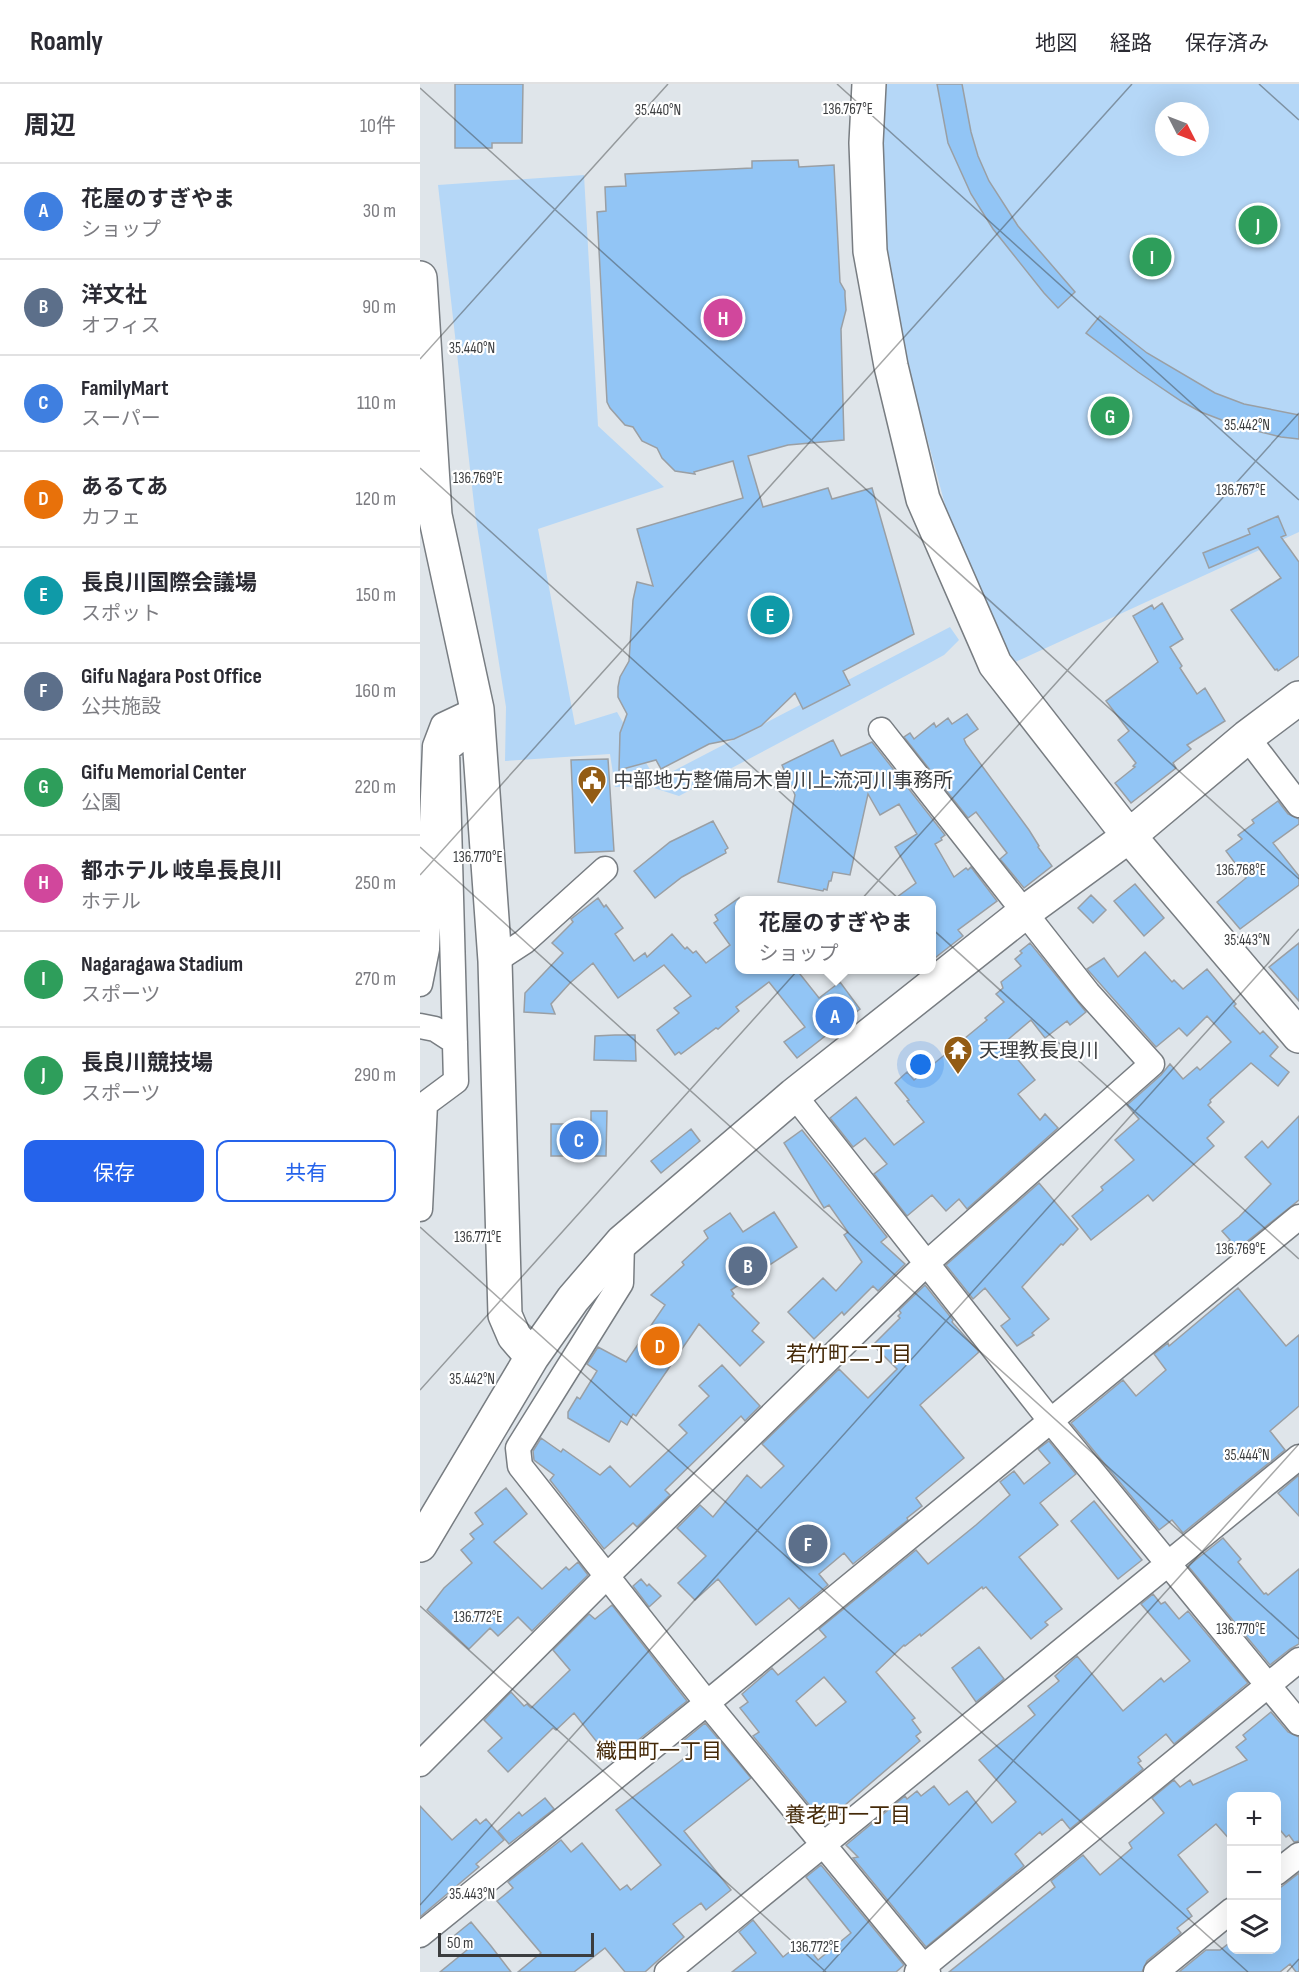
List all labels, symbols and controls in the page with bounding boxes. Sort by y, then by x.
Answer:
text: Roamly [30,25,103,58]
text: 地図 [1035,31,1077,56]
text: 経路 [1110,31,1152,56]
text: 保存済み [1185,31,1269,56]
text: 136.767°E [823,100,873,119]
text: 35.440°N [635,101,681,120]
north arrow [1155,102,1209,156]
text: 周辺 [24,111,76,142]
text: 10件 [360,114,396,138]
text: 花屋のすぎやま [81,186,235,213]
text: A [39,199,48,223]
text: 30 m [363,199,396,223]
pin: J [1238,202,1278,248]
text: ショップ [81,218,161,242]
pin: I [1132,234,1172,279]
text: 洋文社 [81,282,147,309]
text: B [39,295,48,319]
text: 90 m [362,295,396,319]
pin: H [704,296,742,340]
text: オフィス [81,314,161,338]
text: 35.440°N [449,339,495,358]
text: FamilyMart [81,375,168,402]
text: C [38,391,49,415]
text: 110 m [357,391,396,415]
pin: G [1090,394,1130,438]
text: スーパー [81,407,161,431]
text: 35.442°N [1224,416,1270,435]
text: 136.769°E [453,469,503,488]
text: あるてあ [81,474,168,501]
text: 136.767°E [1216,481,1266,500]
text: D [38,487,49,511]
text: 120 m [356,487,396,511]
text: カフェ [81,506,141,530]
text: 長良川国際会議場 [81,570,257,597]
text: E [39,583,48,607]
text: 150 m [356,583,396,607]
pin: E [750,592,790,638]
text: スポット [81,602,161,626]
text: Gifu Nagara Post Office [81,663,262,690]
text: F [39,679,48,703]
text: 160 m [355,679,396,703]
text: 公共施設 [81,695,161,719]
text: Gifu Memorial Center [81,759,246,786]
public building icon: 中部地方整備局木曽川上流河川事務所 [576,764,608,806]
place label: 中部地方整備局木曽川上流河川事務所 [613,769,953,793]
text: G [38,775,49,799]
text: 220 m [355,775,396,799]
text: 公園 [81,791,121,815]
text: 136.770°E [453,848,503,867]
text: 都ホテル 岐阜長良川 [81,858,282,885]
text: 136.768°E [1216,861,1266,880]
text: H [38,871,49,895]
text: 250 m [355,871,396,895]
text: ホテル [81,890,141,914]
popup [735,896,936,974]
text: 花屋のすぎやま [758,910,913,937]
text: 35.443°N [1224,931,1270,950]
text: ショップ [758,942,838,966]
text: Nagaragawa Stadium [81,951,243,978]
text: I [41,967,46,991]
text: 270 m [355,967,396,991]
text: スポーツ [81,983,161,1007]
pin: A [816,994,854,1038]
temple icon: 天理教長良川 [942,1034,974,1076]
place label: 天理教長良川 [979,1039,1099,1063]
text: 長良川競技場 [81,1050,213,1077]
your location [906,1050,935,1079]
text: J [41,1063,46,1087]
text: 290 m [354,1063,396,1087]
text: スポーツ [81,1082,161,1106]
pin: C [560,1118,598,1162]
button: 保存 [24,1140,204,1202]
button: 共有 [216,1140,396,1202]
text: 136.771°E [454,1228,502,1247]
text: 136.769°E [1216,1240,1266,1259]
pin: B [728,1244,768,1288]
pin: D [640,1324,680,1368]
district label: 若竹町二丁目 [786,1342,912,1367]
text: 35.442°N [449,1370,495,1389]
text: 35.444°N [1224,1446,1270,1465]
pin: F [788,1522,828,1566]
text: 136.772°E [454,1608,502,1627]
text: 136.770°E [1216,1620,1266,1639]
district label: 織田町一丁目 [596,1739,722,1764]
map controls [1227,1792,1281,1954]
button: + [1227,1792,1281,1846]
district label: 養老町一丁目 [785,1803,911,1828]
button: − [1227,1846,1281,1900]
text: 35.443°N [449,1885,495,1904]
button: layers [1227,1900,1281,1954]
scale bar [438,1930,594,1958]
text: 50 m [447,1934,473,1953]
text: 136.772°E [791,1938,839,1957]

